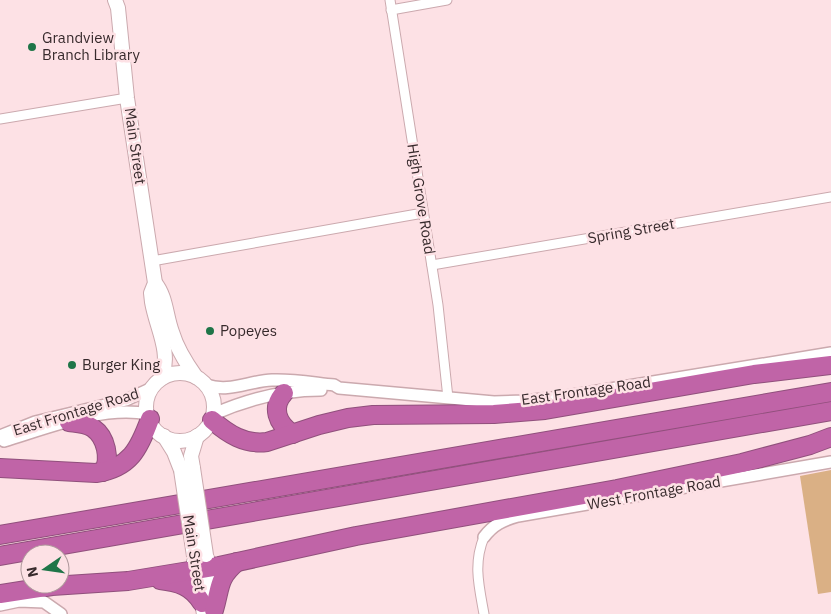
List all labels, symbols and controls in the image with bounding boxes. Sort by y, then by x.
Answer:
place label: Grandview Branch Library [42,28,140,64]
marker: Grandview Branch Library [26,41,38,53]
street label: Main Street [121,106,150,185]
street label: High Grove Road [403,142,440,256]
street label: Spring Street [586,214,676,247]
place label: Popeyes [220,321,277,340]
marker: Popeyes [204,325,216,337]
place label: Burger King [82,355,160,374]
marker: Burger King [66,359,78,371]
street label: East Frontage Road [520,372,652,409]
street label: East Frontage Road [11,383,141,440]
street label: West Frontage Road [586,471,722,514]
street label: Main Street [179,513,210,593]
north arrow [20,544,70,594]
text: N [22,565,42,579]

